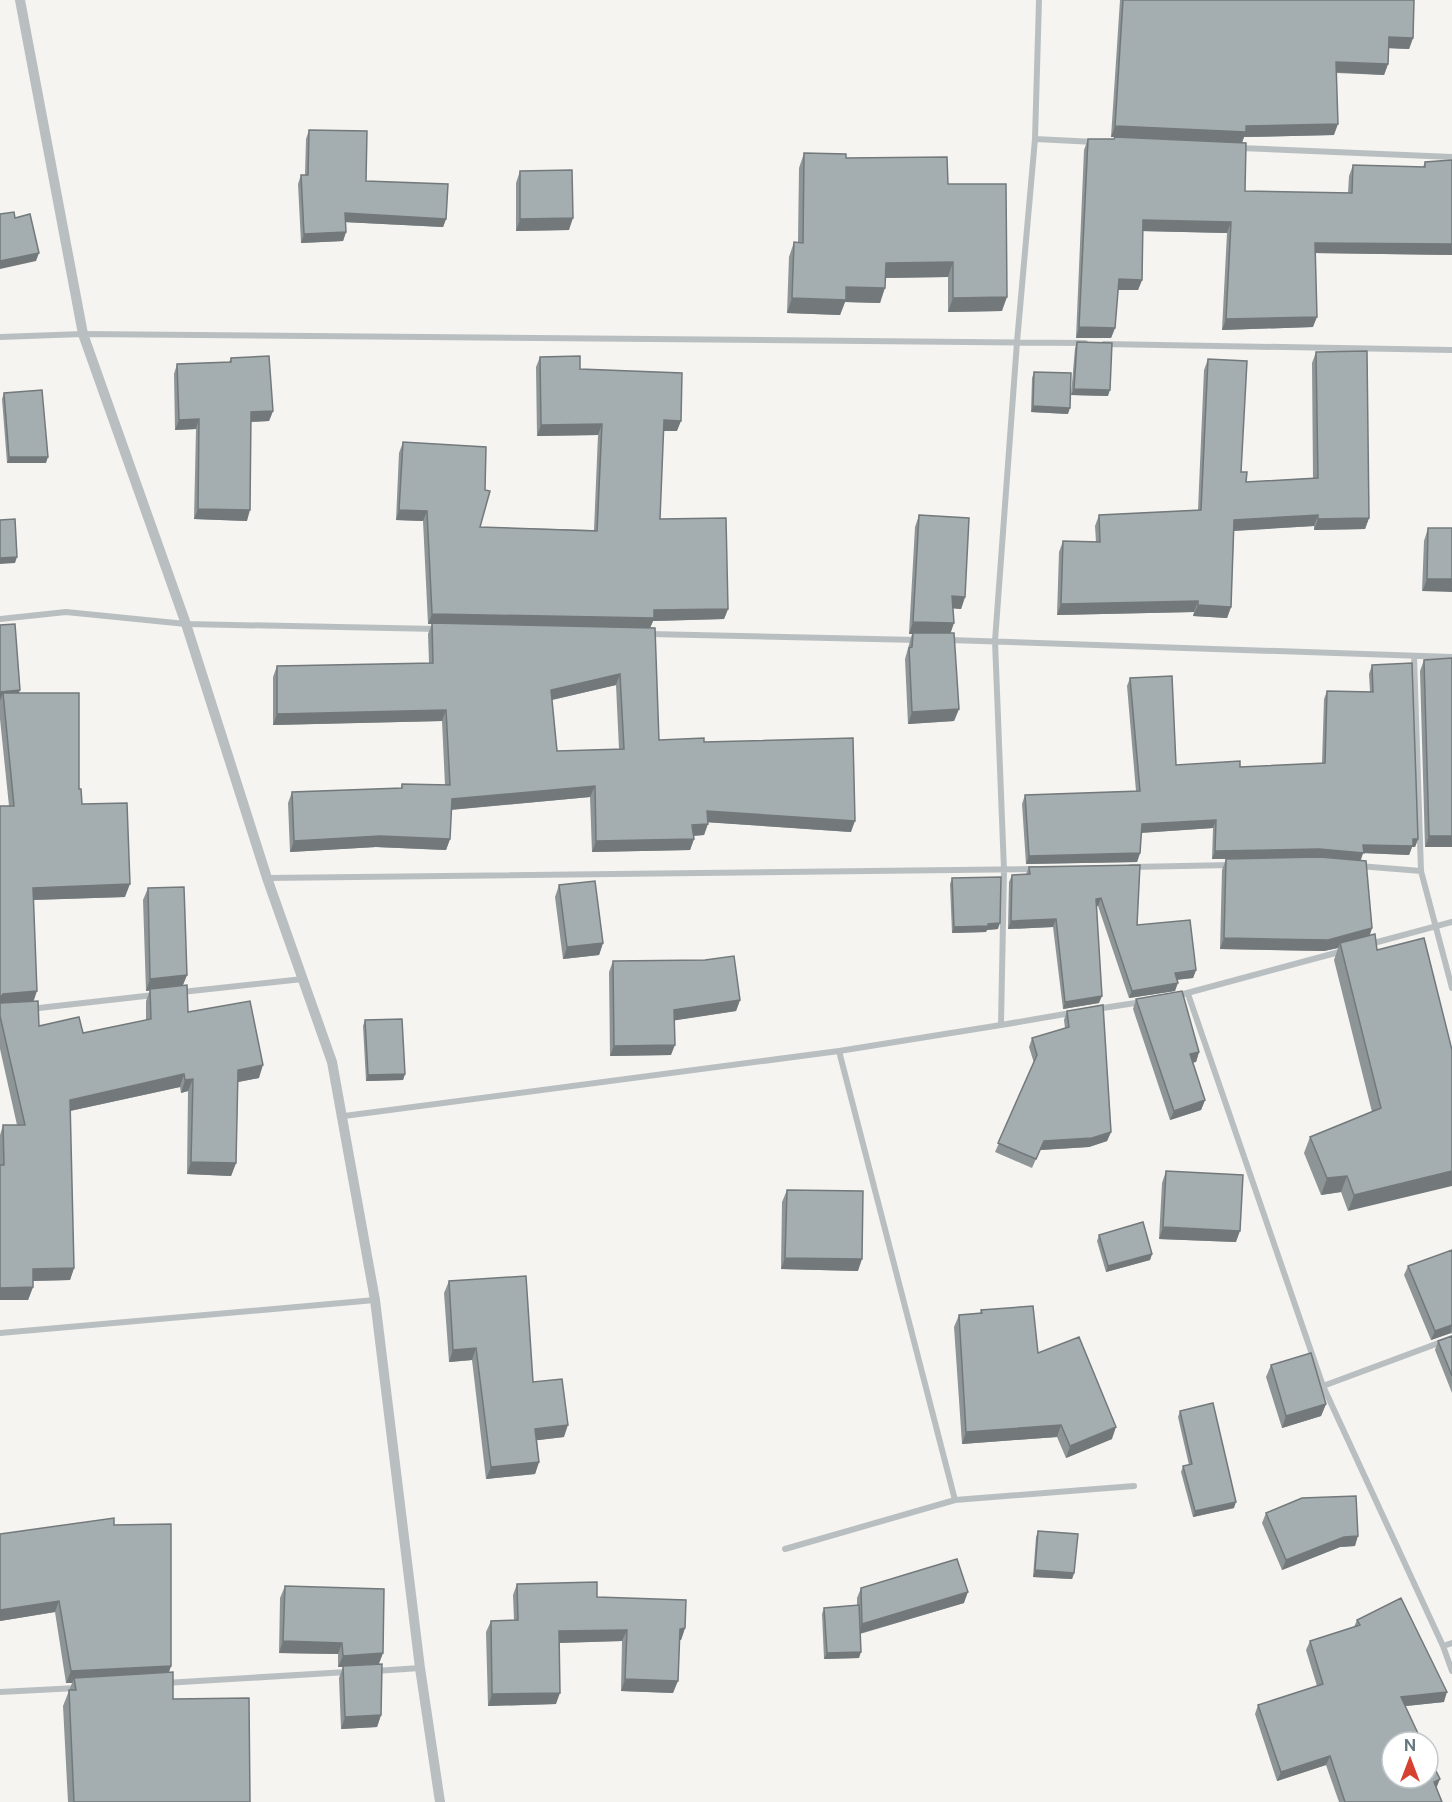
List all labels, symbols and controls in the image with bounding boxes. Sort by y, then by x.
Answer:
north arrow [1380,1730,1440,1790]
text: N [1404,1736,1416,1755]

